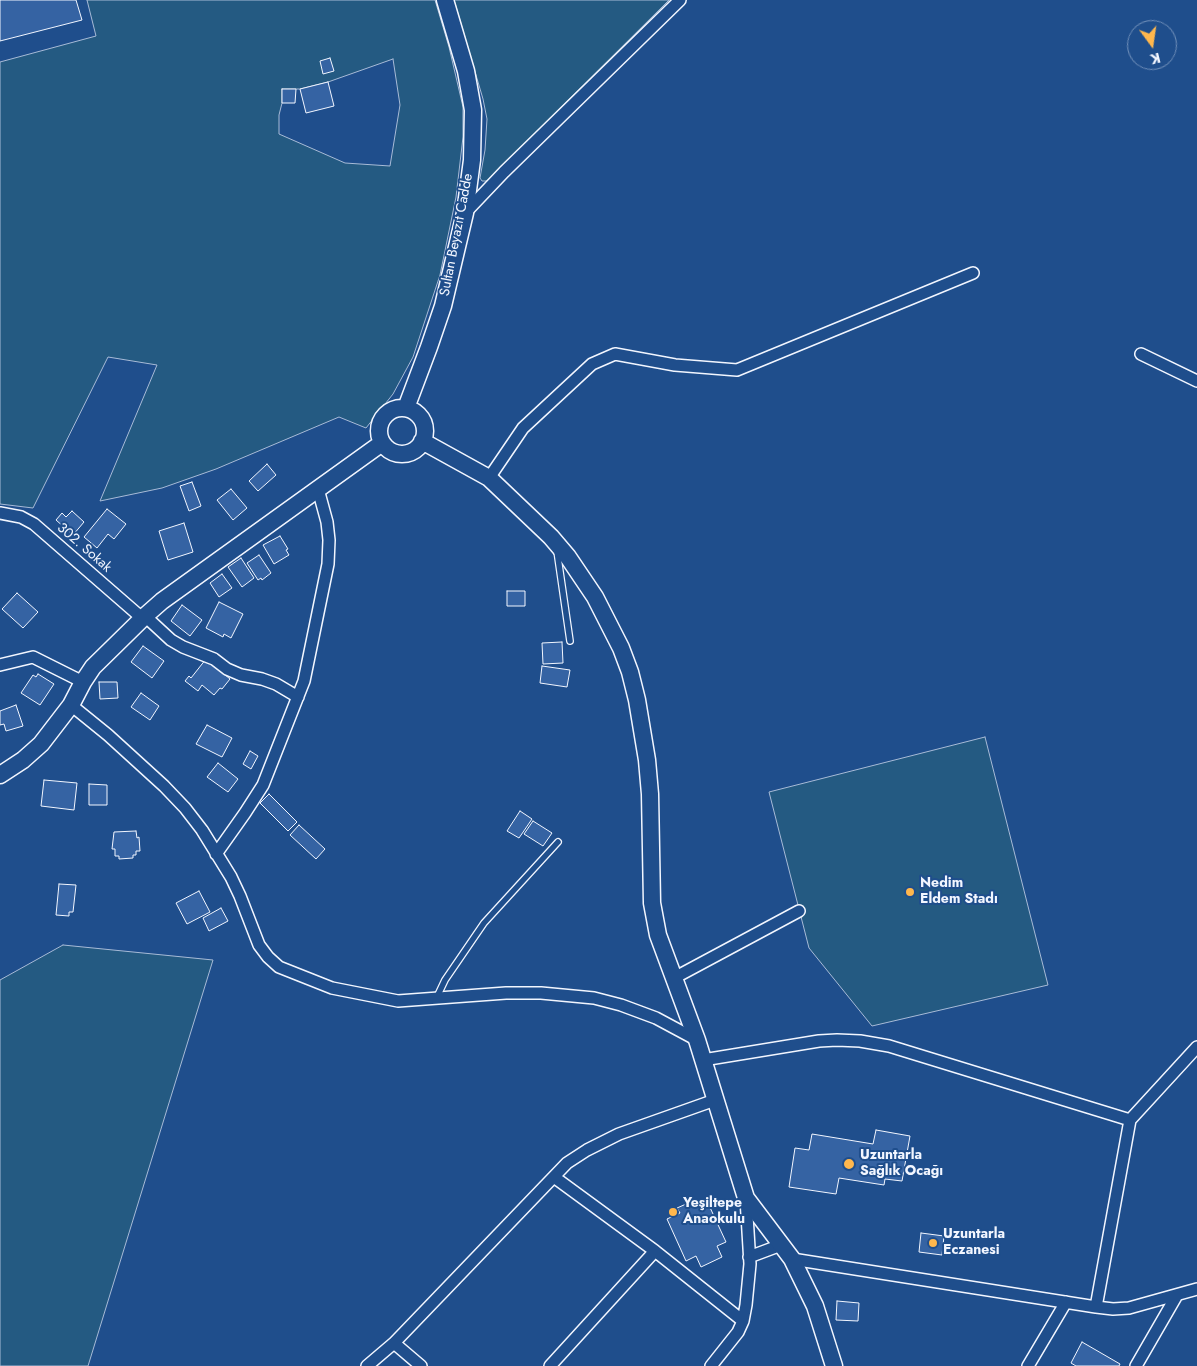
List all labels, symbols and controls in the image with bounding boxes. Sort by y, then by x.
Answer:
north arrow [1127,20,1177,70]
text: K [1148,48,1163,69]
street label: Sultan Beyazıt Cadde [437,172,477,298]
street label: 302. Sokak [53,520,115,576]
place label: Nedim Eldem Stadı [920,876,998,909]
marker: Nedim Eldem Stadı [904,886,916,898]
place label: Uzuntarla Sağlık Ocağı [860,1148,943,1180]
marker: Uzuntarla Sağlık Ocağı [842,1157,856,1171]
place label: Yeşiltepe Anaokulu [683,1196,745,1228]
marker: Yeşiltepe Anaokulu [667,1206,679,1218]
place label: Uzuntarla Eczanesi [943,1227,1005,1260]
marker: Uzuntarla Eczanesi [927,1237,939,1249]

